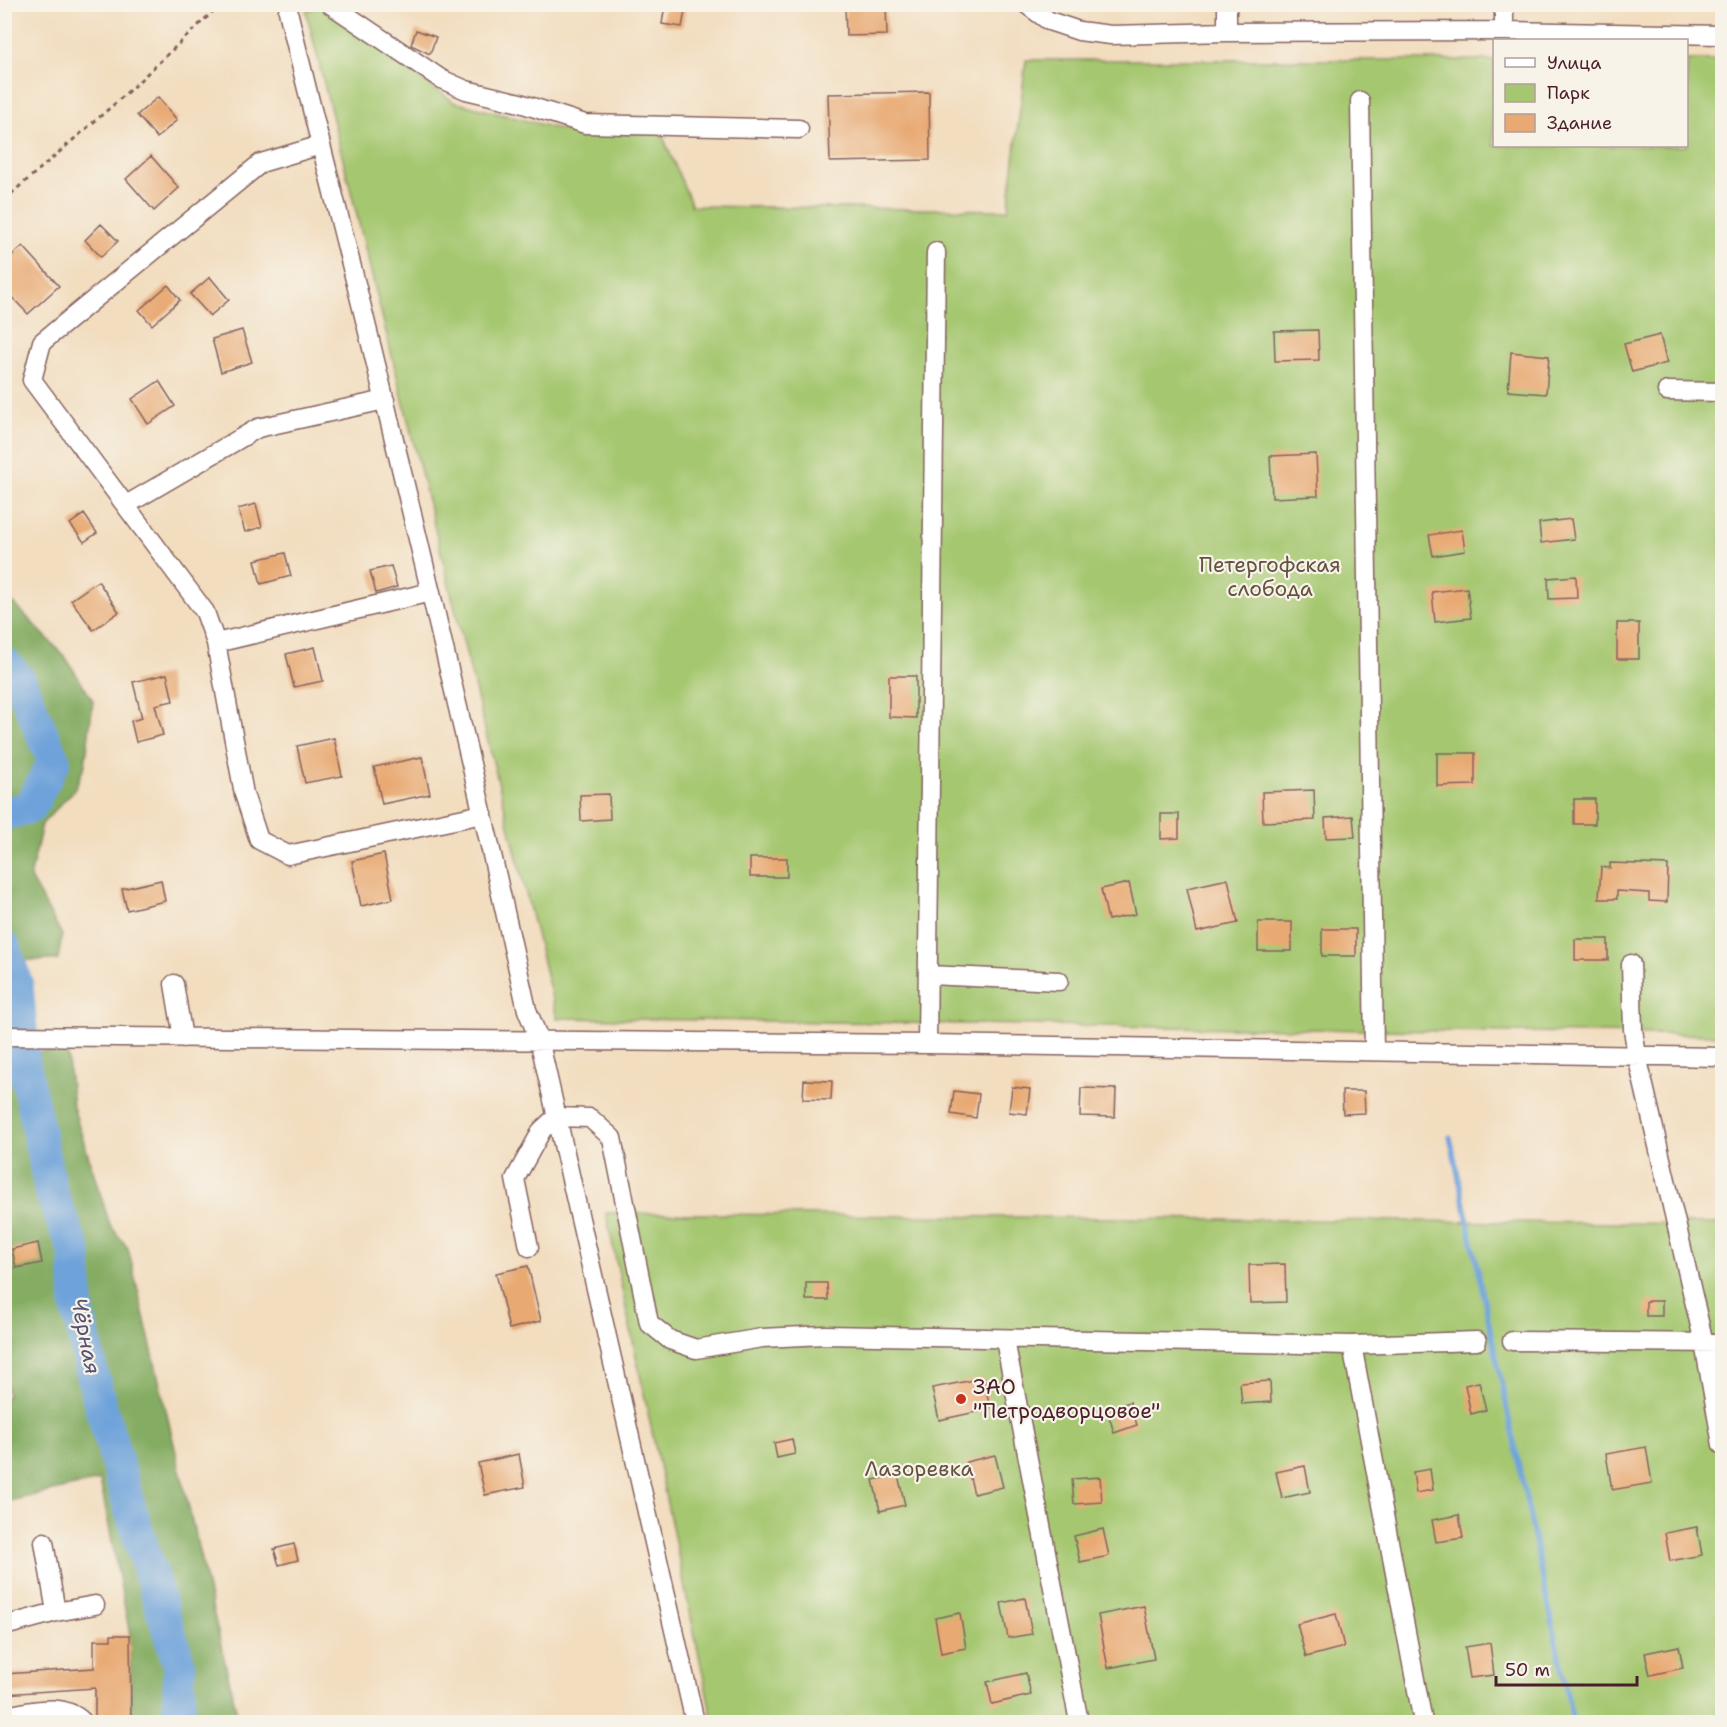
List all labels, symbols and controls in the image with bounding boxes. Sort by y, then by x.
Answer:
legend [1493,39,1688,147]
text: Улица [1547,51,1601,75]
text: Парк [1547,81,1590,105]
text: Здание [1547,111,1612,135]
park label: Петергофская слобода [1199,551,1341,603]
water label: Чёрная [64,1295,108,1377]
place label: ЗАО "Петродворцовое" [973,1373,1160,1425]
marker: ЗАО "Петродворцовое" [954,1392,968,1406]
park label: Лазоревка [864,1455,974,1483]
scale bar [1496,1649,1637,1687]
text: 50 m [1505,1658,1550,1682]

